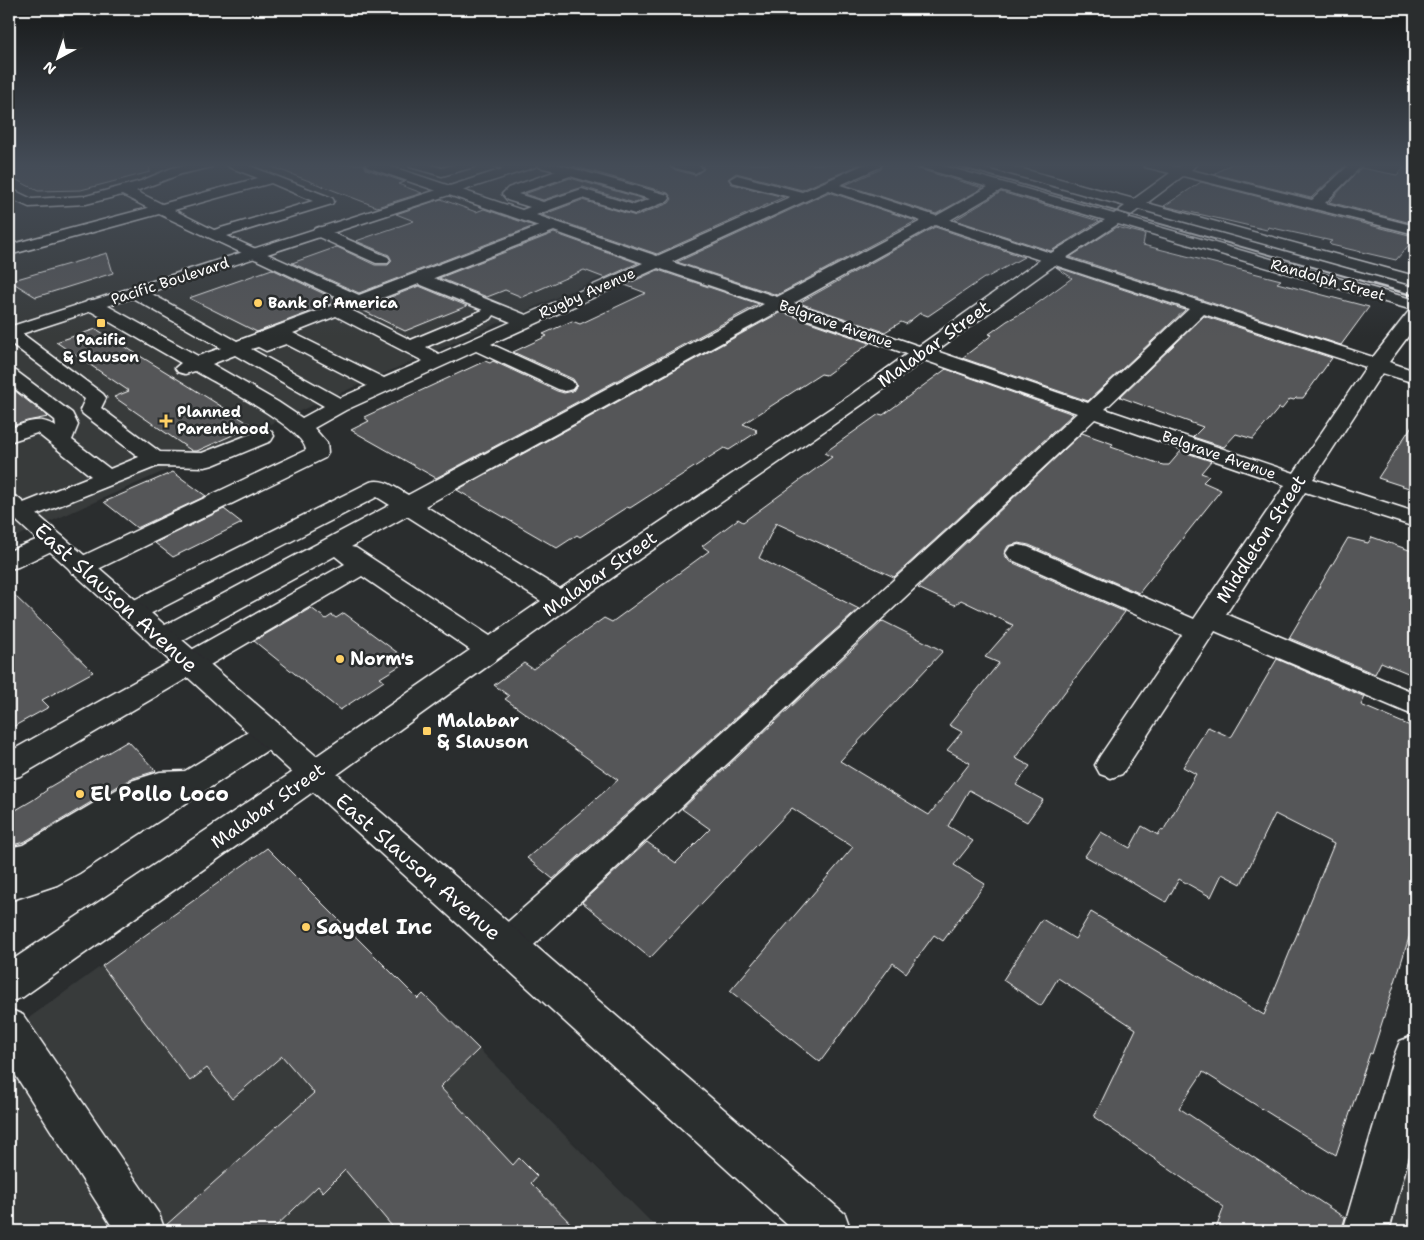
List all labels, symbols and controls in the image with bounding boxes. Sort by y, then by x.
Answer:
north arrow [32,32,82,82]
text: N [40,57,60,78]
street label: Pacific Boulevard [108,252,232,310]
street label: Randolph Street [1268,254,1388,306]
street label: Rugby Avenue [536,263,638,323]
place label: Bank of America [268,293,398,313]
street label: Belgrave Avenue [776,295,896,353]
street label: Malabar Street [873,295,995,393]
marker: Bank of America [252,297,264,309]
marker: Pacific & Slauson [95,317,107,329]
place label: Pacific & Slauson [63,330,139,367]
place label: Planned Parenthood [177,402,269,439]
marker: Planned Parenthood [159,414,173,428]
street label: Belgrave Avenue [1159,426,1279,484]
street label: Middleton Street [1211,470,1312,608]
street label: East Slauson Avenue [28,517,204,679]
street label: Malabar Street [538,526,662,622]
place label: Norm's [350,647,414,671]
marker: Norm's [334,653,346,665]
place label: Malabar & Slauson [437,709,528,754]
marker: Malabar & Slauson [421,725,433,737]
street label: Malabar Street [206,758,330,854]
place label: El Pollo Loco [90,780,229,808]
street label: East Slauson Avenue [329,787,507,947]
marker: El Pollo Loco [74,788,86,800]
place label: Saydel Inc [316,913,432,941]
marker: Saydel Inc [300,921,312,933]

